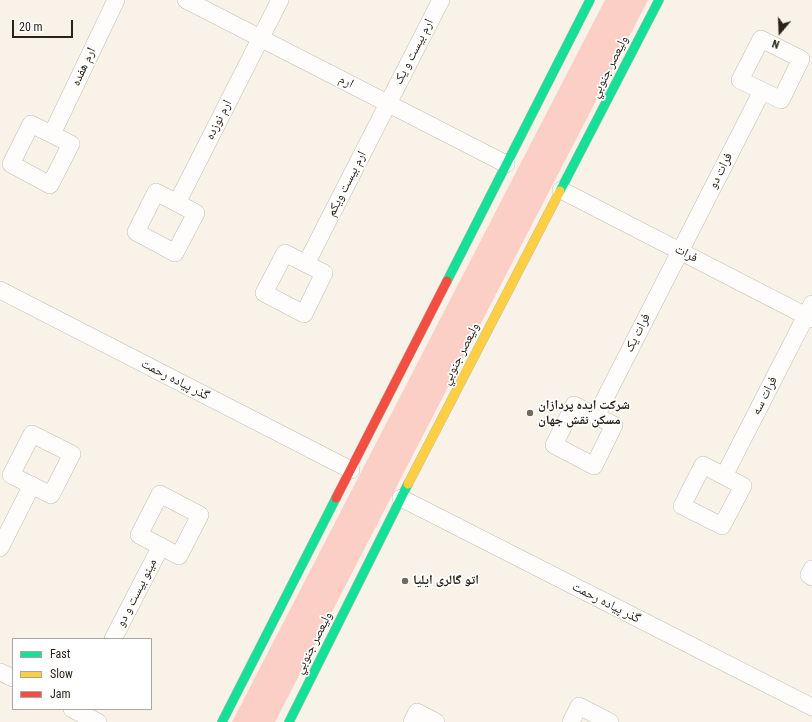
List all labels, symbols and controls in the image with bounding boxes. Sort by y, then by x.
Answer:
scale bar [14,12,75,38]
north arrow [760,12,800,52]
street label: ارم بیست و یک [391,17,437,87]
text: 20 m [19,20,43,34]
street label: وليعصر جنوبي [588,33,632,101]
text: N [771,37,781,51]
street label: ارم هفده [68,45,100,89]
street label: ارم [336,72,356,92]
street label: ارم نوزده [202,97,236,143]
street label: ارم بیست ویکم [324,149,370,219]
street label: فرات دو [705,150,737,192]
street label: فرات [672,242,700,266]
street label: فرات یک [622,311,654,355]
street label: وليعصر جنوبي [439,320,483,388]
street label: گذر پیاده رحمت [138,356,212,404]
street label: فرات سه [749,374,781,418]
place label: شرکت ایده پردازان مسکن نقش جهان [538,398,630,429]
marker: شرکت ایده پردازان مسکن نقش جهان [525,408,535,418]
street label: مینو بیست و دو [113,556,161,630]
place label: اتو گالری ایلیا [413,573,479,589]
marker: اتو گالری ایلیا [400,576,410,586]
street label: گذر پیاده رحمت [569,579,643,627]
street label: وليعصر جنوبي [292,609,336,677]
legend [12,638,152,710]
text: Fast [50,647,70,661]
text: Slow [50,667,73,681]
text: Jam [50,687,71,701]

